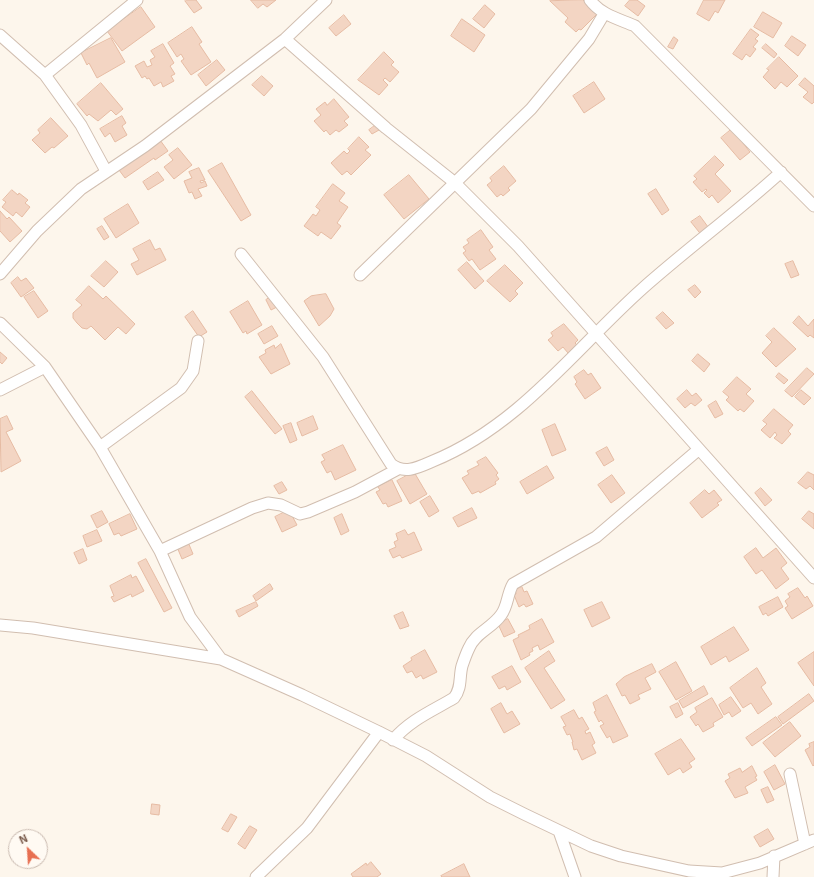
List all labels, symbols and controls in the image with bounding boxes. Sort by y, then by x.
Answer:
north arrow [8,829,48,869]
text: N [17,831,29,846]

